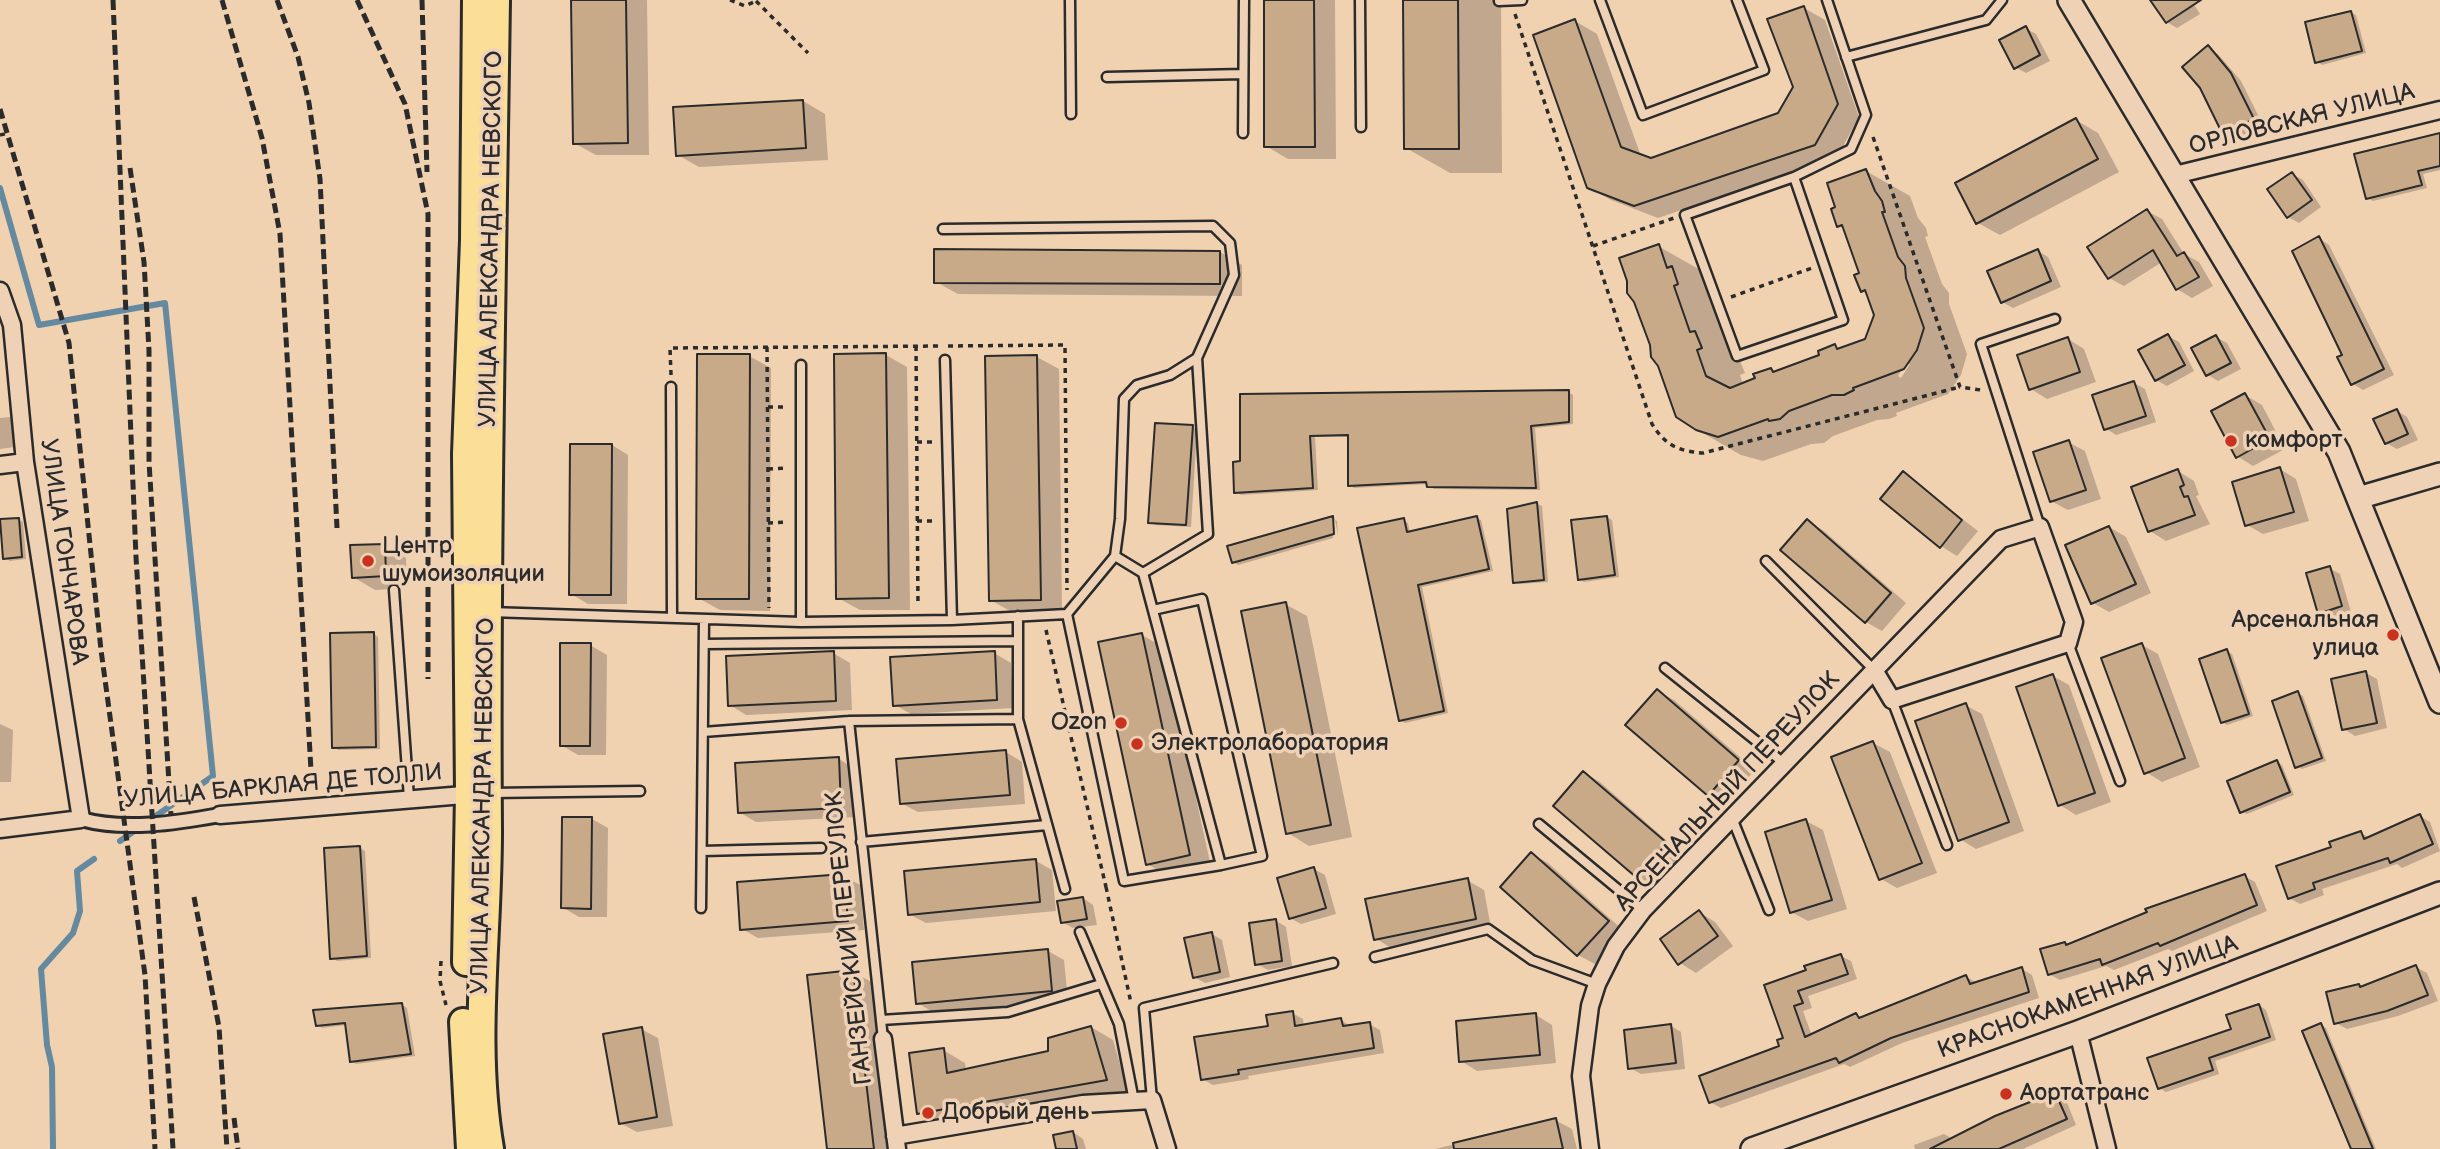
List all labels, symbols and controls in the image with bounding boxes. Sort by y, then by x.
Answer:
street label: УЛИЦА АЛЕКСАНДРА НЕВСКОГО [474,50,510,428]
street label: ОРЛОВСКАЯ УЛИЦА [2186,78,2418,162]
place label: комфорт [2245,427,2343,455]
marker: комфорт [2223,433,2239,449]
street label: УЛИЦА ГОНЧАРОВА [33,437,93,667]
place label: Центр шумоизоляции [382,533,545,589]
marker: Центр шумоизоляции [360,553,376,569]
place label: Арсенальная улица [2231,607,2379,663]
street label: УЛИЦА АЛЕКСАНДРА НЕВСКОГО [466,617,502,995]
marker: Арсенальная улица [2385,627,2401,643]
street label: АРСЕНАЛЬНЫЙ ПЕРЕУЛОК [1609,666,1847,918]
place label: Ozon [1051,709,1107,737]
marker: Ozon [1113,715,1129,731]
place label: Электролаборатория [1151,730,1389,758]
marker: Электролаборатория [1129,736,1145,752]
street label: УЛИЦА БАРКЛАЯ ДЕ ТОЛЛИ [122,759,444,815]
street label: ГАНЗЕЙСКИЙ ПЕРЕУЛОК [820,790,880,1086]
street label: КРАСНОКАМЕННАЯ УЛИЦА [1934,930,2242,1066]
place label: Аортатранс [2020,1080,2149,1108]
marker: Аортатранс [1998,1086,2014,1102]
place label: Добрый день [942,1099,1089,1127]
marker: Добрый день [920,1105,936,1121]

